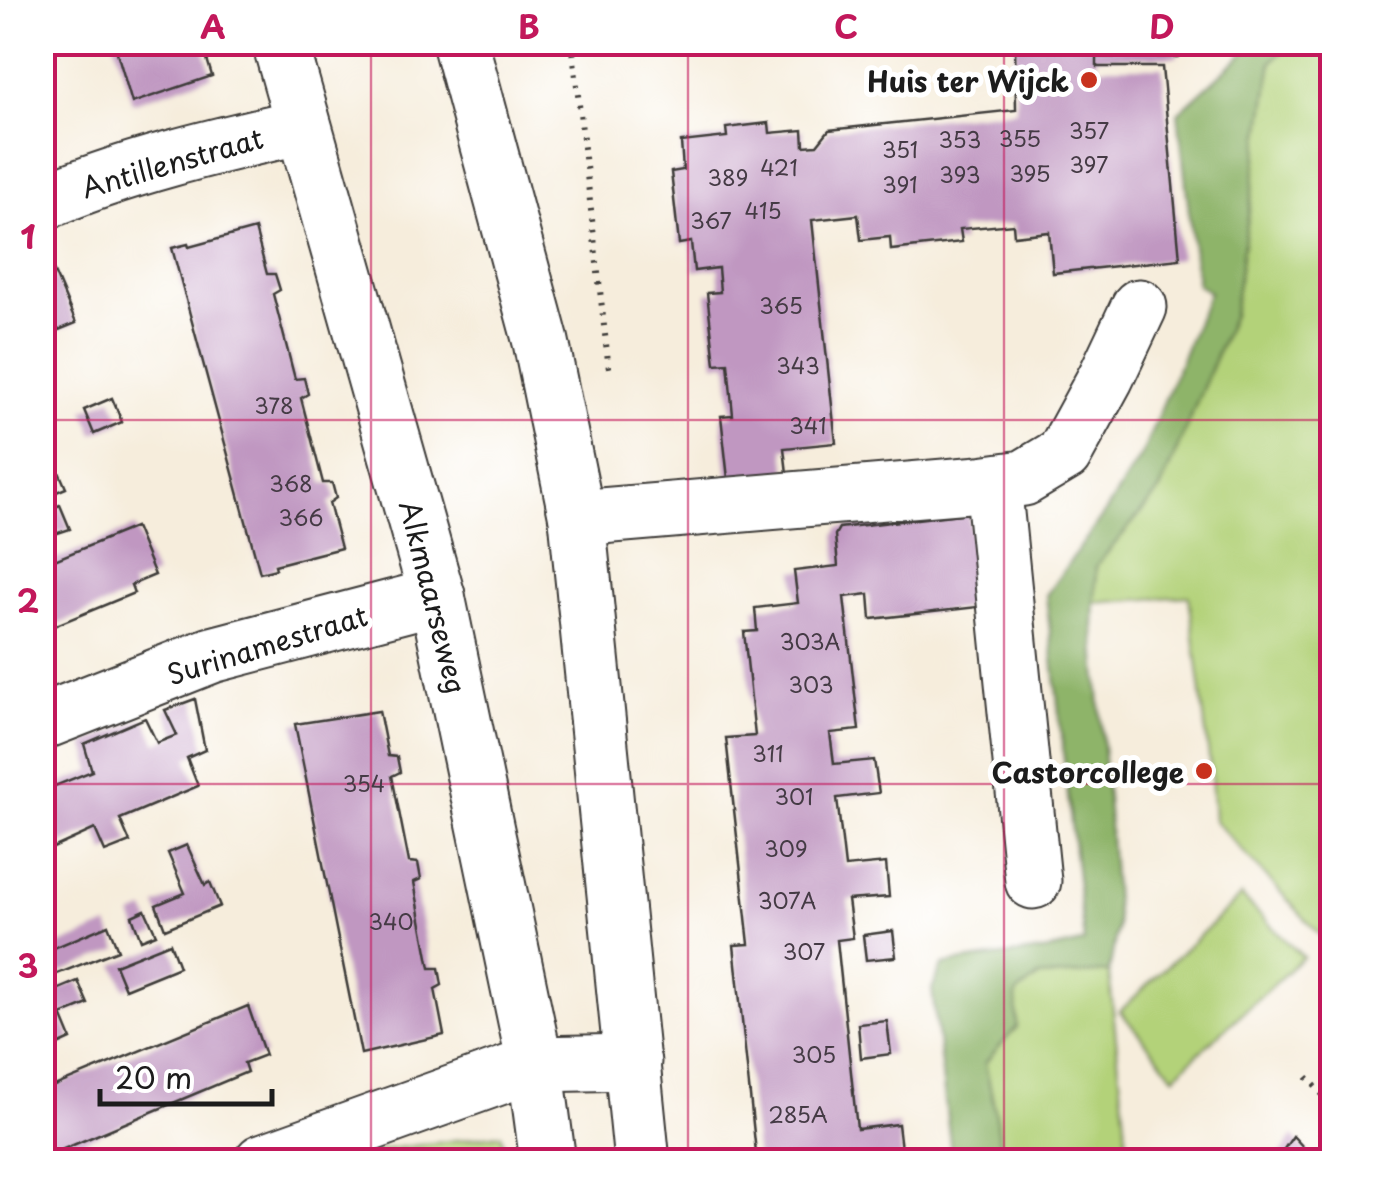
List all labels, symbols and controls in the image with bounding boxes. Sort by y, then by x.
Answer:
text: A [200,2,226,50]
text: B [518,2,540,50]
text: C [834,2,858,50]
text: D [1149,2,1175,50]
place label: Huis ter Wijck [867,59,1069,102]
marker: Huis ter Wijck [1078,69,1100,91]
house number: 357 [1069,113,1109,146]
street label: Antillenstraat [76,116,268,208]
house number: 355 [999,121,1041,154]
house number: 353 [939,122,981,155]
house number: 351 [882,132,918,165]
house number: 397 [1070,147,1108,180]
house number: 421 [760,150,798,183]
house number: 395 [1009,156,1051,189]
house number: 393 [939,157,981,190]
house number: 389 [708,160,748,193]
house number: 391 [882,167,918,200]
house number: 415 [744,193,782,226]
house number: 367 [690,203,732,236]
text: 1 [20,212,36,260]
house number: 365 [759,288,803,321]
house number: 343 [776,348,820,381]
house number: 378 [254,388,294,421]
house number: 341 [789,408,827,441]
house number: 368 [269,466,313,499]
street label: Alkmaarseweg [389,496,479,698]
house number: 366 [279,500,323,533]
text: 2 [17,576,39,624]
street label: Surinamestraat [161,593,373,695]
house number: 303A [779,624,841,657]
house number: 303 [788,667,834,700]
house number: 311 [752,736,784,769]
place label: Castorcollege [992,750,1184,793]
marker: Castorcollege [1193,760,1215,782]
house number: 354 [343,766,385,799]
house number: 301 [775,779,813,812]
house number: 309 [764,831,808,864]
house number: 307A [758,883,817,916]
house number: 340 [368,904,414,937]
house number: 307 [783,934,825,967]
text: 3 [18,941,38,989]
house number: 305 [792,1037,836,1070]
scale bar [100,1044,272,1106]
text: 20 m [115,1054,192,1099]
house number: 285A [768,1097,828,1130]

